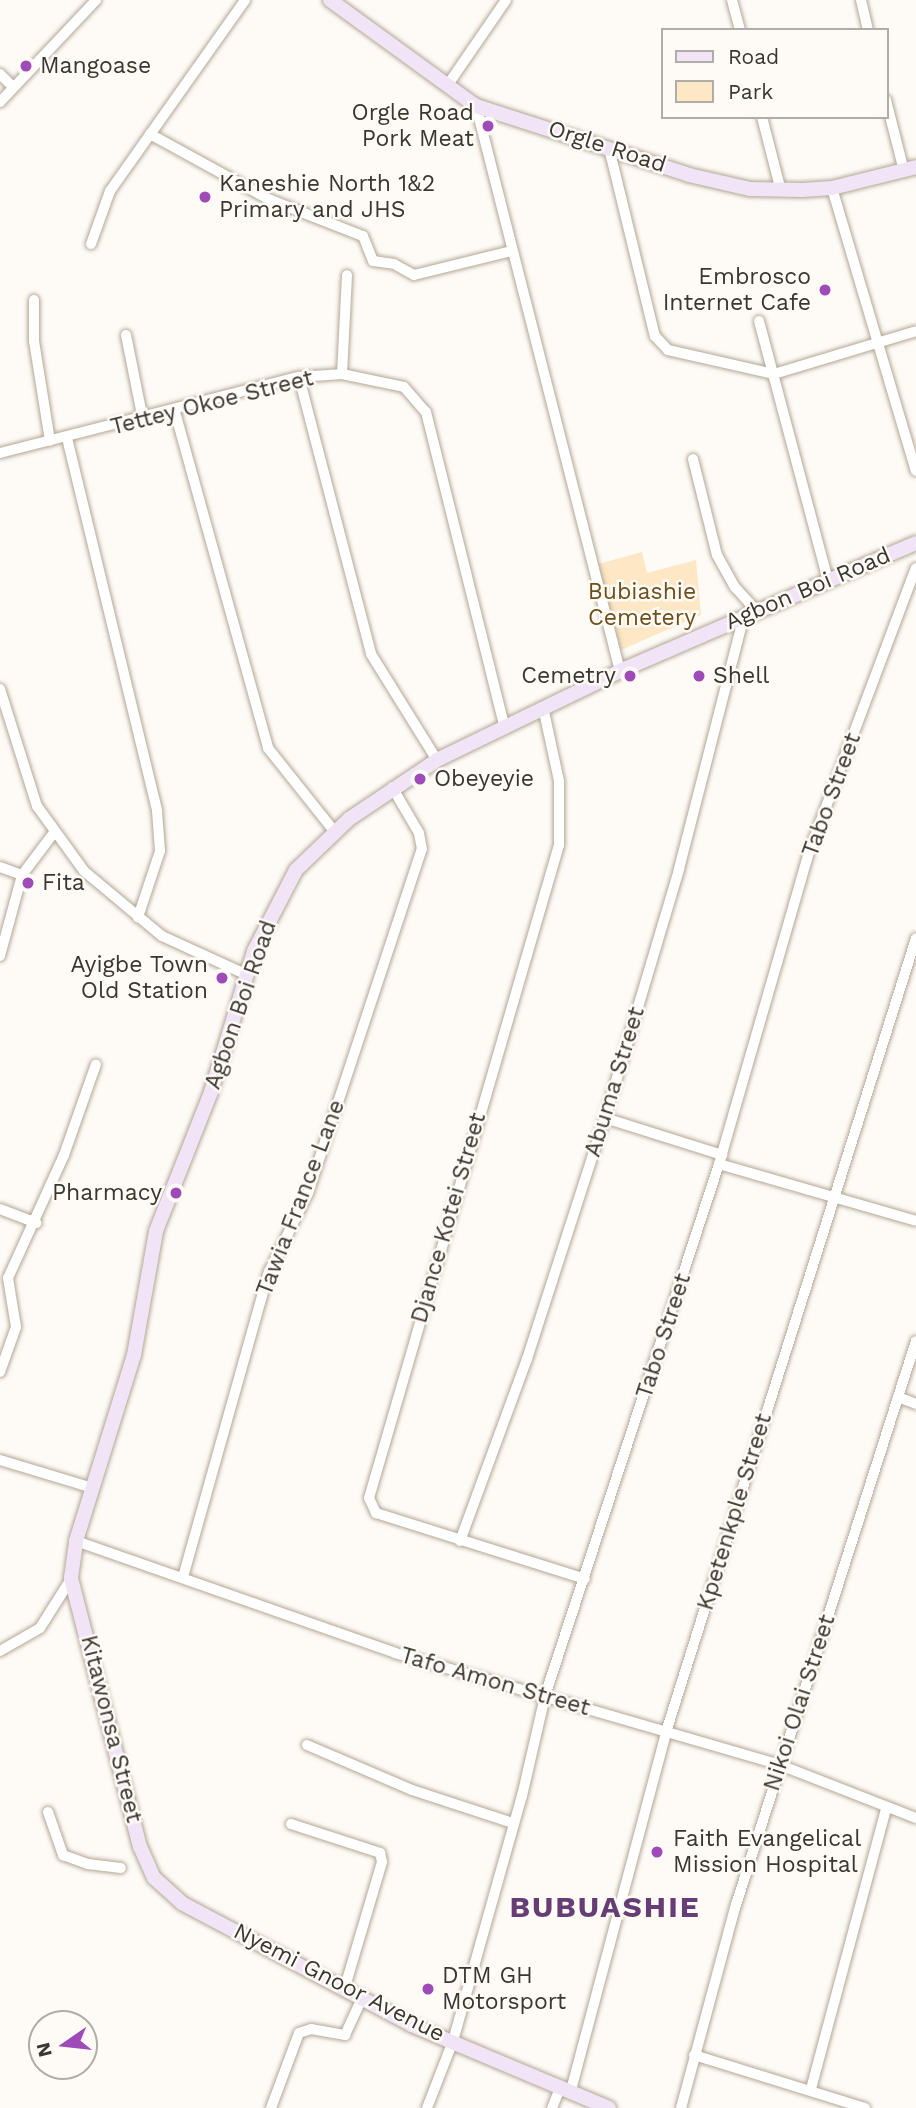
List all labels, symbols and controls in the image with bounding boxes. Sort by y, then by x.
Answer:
legend [660,28,888,119]
text: Road [728,44,779,69]
place label: Mangoase [40,52,151,80]
marker: Mangoase [18,58,34,74]
text: Park [728,79,773,104]
place label: Orgle Road Pork Meat [352,99,474,153]
street label: Orgle Road [545,115,669,179]
marker: Orgle Road Pork Meat [480,118,496,134]
place label: Kaneshie North 1&2 Primary and JHS [219,170,435,224]
marker: Kaneshie North 1&2 Primary and JHS [197,189,213,205]
place label: Embrosco Internet Cafe [663,263,811,317]
marker: Embrosco Internet Cafe [817,282,833,298]
street label: Tettey Okoe Street [108,364,316,442]
street label: Agbon Boi Road [721,542,895,636]
park label: Bubiashie Cemetery [588,578,696,632]
place label: Cemetry [521,662,616,690]
place label: Shell [713,662,769,690]
marker: Cemetry [622,668,638,684]
marker: Shell [691,668,707,684]
street label: Tabo Street [797,729,867,861]
place label: Obeyeyie [434,765,534,793]
marker: Obeyeyie [412,771,428,787]
place label: Fita [42,869,85,897]
marker: Fita [20,875,36,891]
street label: Agbon Boi Road [199,917,283,1093]
place label: Ayigbe Town Old Station [70,951,208,1005]
marker: Ayigbe Town Old Station [214,970,230,986]
street label: Abuma Street [579,1003,651,1161]
street label: Tawia France Lane [251,1096,351,1300]
street label: Djance Kotei Street [406,1110,492,1326]
place label: Pharmacy [52,1179,162,1207]
marker: Pharmacy [168,1185,184,1201]
street label: Tabo Street [631,1270,697,1402]
street label: Kpetenkple Street [692,1410,778,1614]
street label: Nikoi Olai Street [758,1611,842,1795]
street label: Kitawonsa Street [74,1632,148,1826]
street label: Tafo Amon Street [396,1642,594,1722]
place label: Faith Evangelical Mission Hospital [673,1825,861,1879]
marker: Faith Evangelical Mission Hospital [647,1842,667,1862]
district label: BUBUASHIE [511,1889,699,1925]
street label: Nyemi Gnoor Avenue [228,1917,450,2049]
place label: DTM GH Motorsport [442,1962,566,2016]
marker: DTM GH Motorsport [420,1981,436,1997]
north arrow [28,2010,98,2080]
text: N [31,2040,57,2059]

